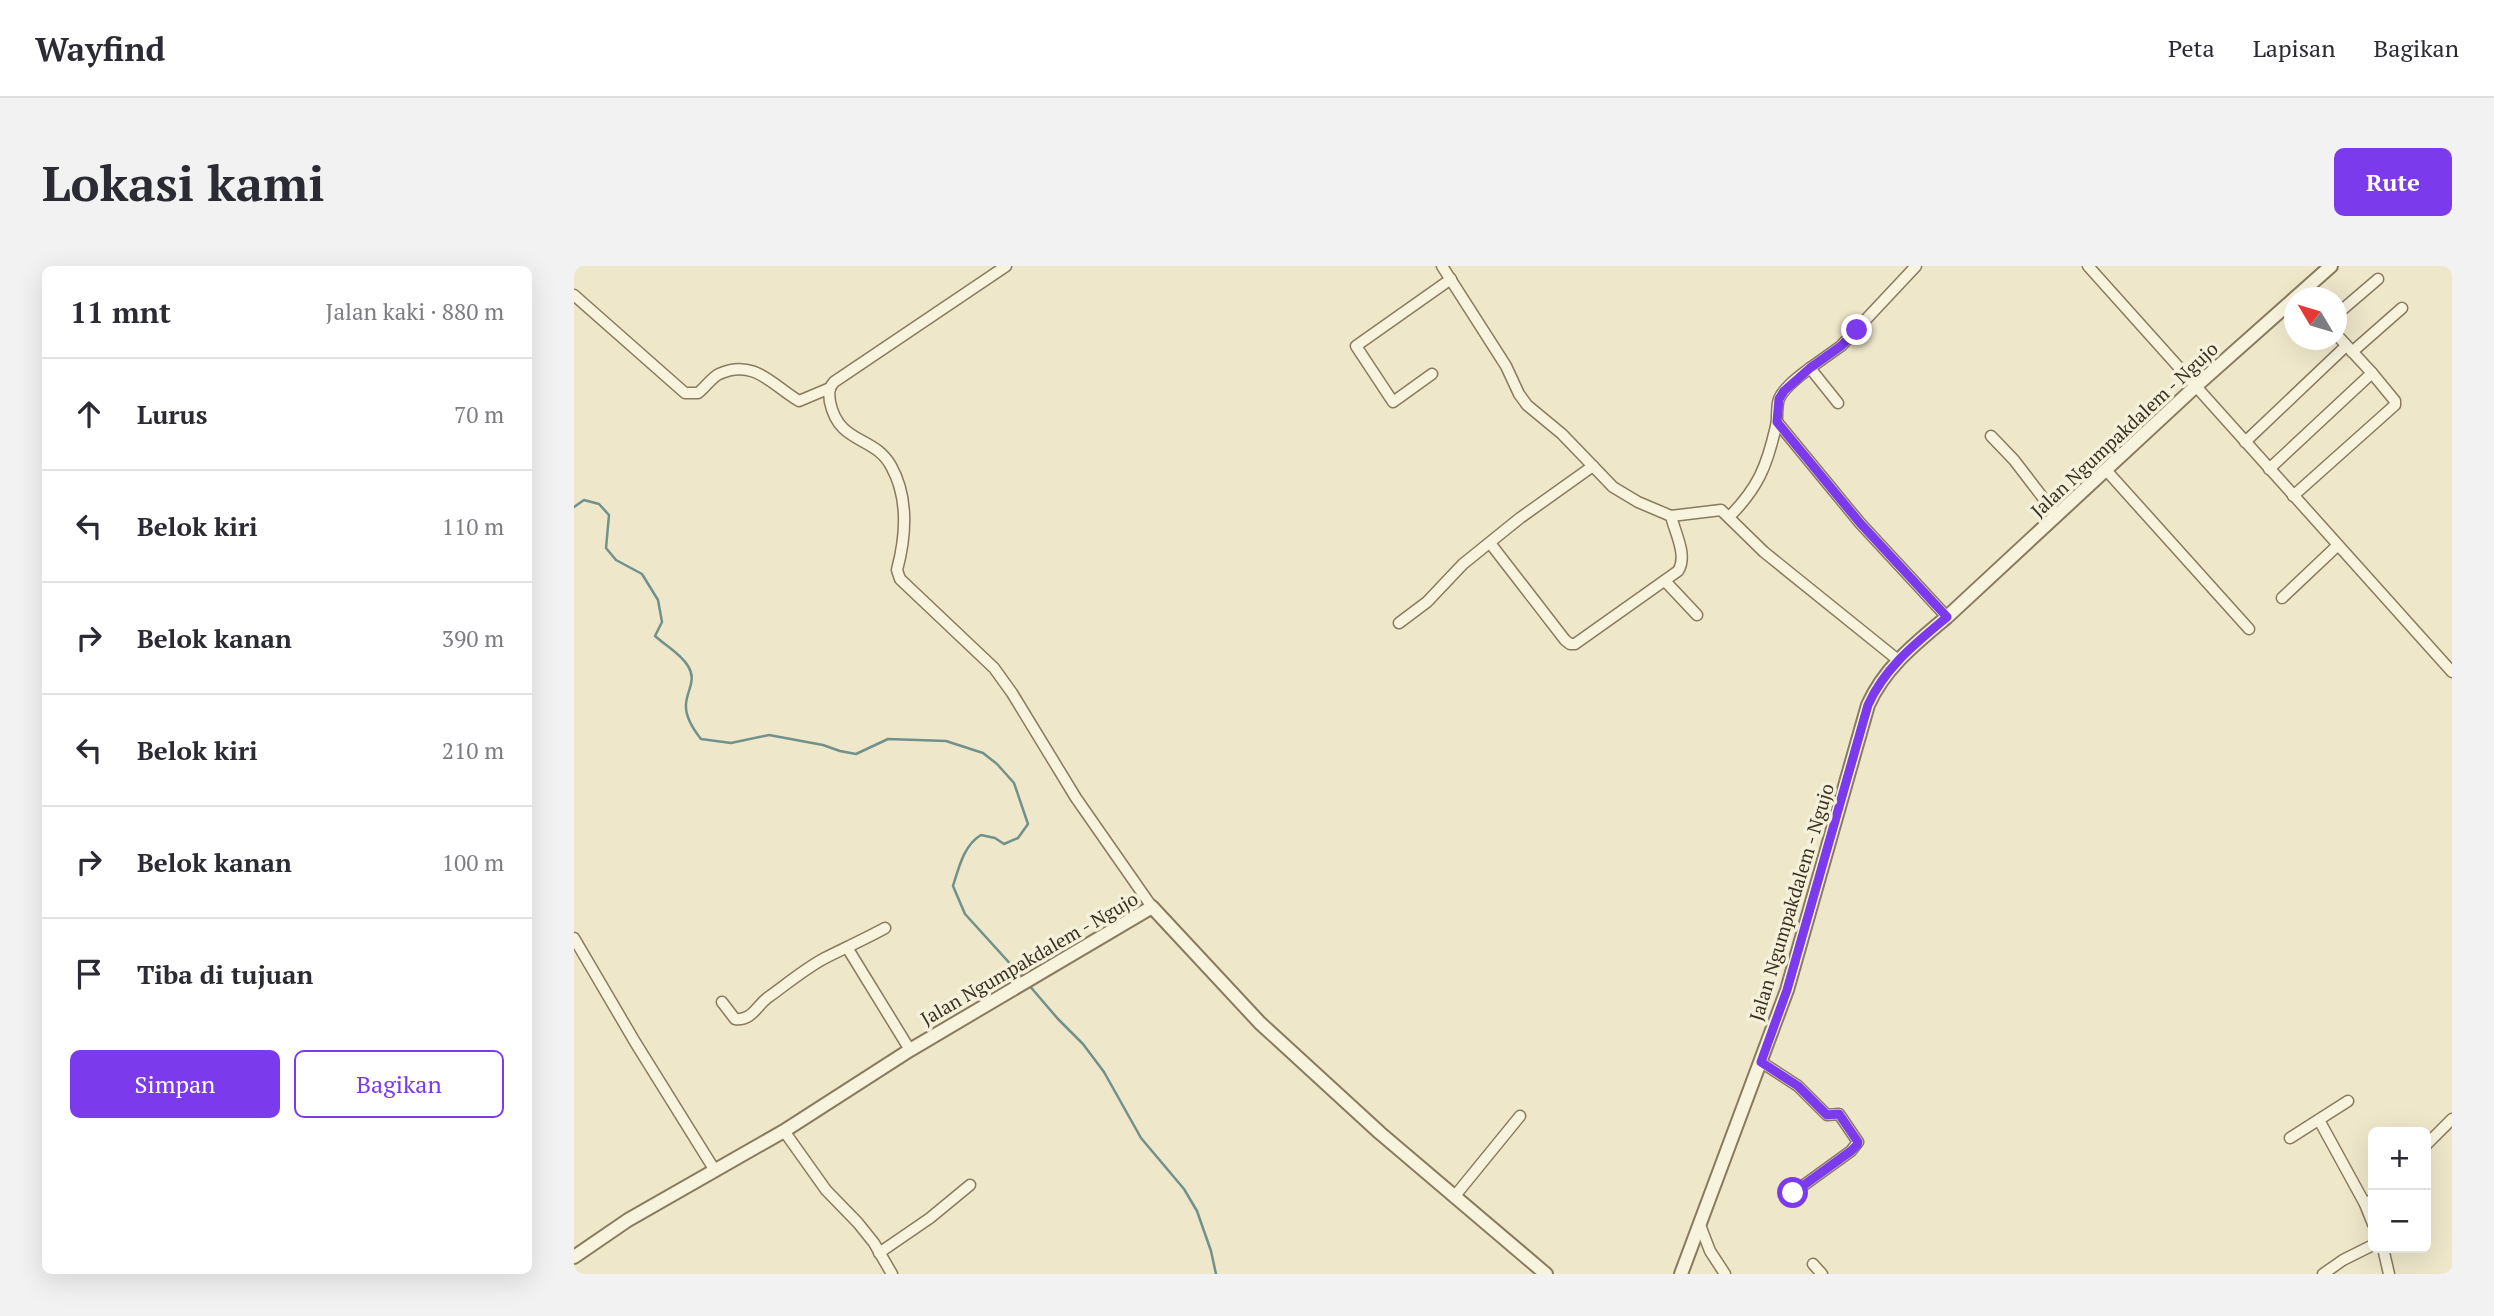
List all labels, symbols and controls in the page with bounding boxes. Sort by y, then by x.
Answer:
text: Wayfind [35,27,165,70]
text: Peta [2168,32,2215,64]
text: Lapisan [2253,32,2336,64]
text: Bagikan [2374,32,2459,64]
button: Rute [2334,148,2452,216]
text: Lokasi kami [42,150,325,215]
north arrow [2284,287,2347,350]
text: 11 mnt [70,292,171,332]
text: Jalan kaki · 880 m [326,296,504,327]
route end [1841,314,1872,345]
street label: Jalan Ngumpakdalem - Ngujo [2025,336,2223,522]
icon: ahead [70,395,108,433]
text: Lurus [137,397,207,431]
text: 70 m [454,399,504,430]
icon: left [70,507,108,545]
text: Belok kiri [137,509,258,543]
text: 110 m [442,511,504,542]
icon: right [70,619,108,657]
text: Belok kanan [137,621,292,655]
text: 390 m [442,623,504,654]
icon: left [70,731,108,769]
text: Belok kiri [137,733,258,767]
text: 210 m [442,735,504,766]
street label: Jalan Ngumpakdalem - Ngujo [1743,780,1839,1024]
icon: right [70,843,108,881]
text: Belok kanan [137,845,292,879]
text: 100 m [442,847,504,878]
street label: Jalan Ngumpakdalem - Ngujo [916,885,1142,1031]
icon: arrive [70,955,108,993]
text: Tiba di tujuan [137,957,313,991]
button: Simpan [70,1050,280,1118]
button: Bagikan [294,1050,504,1118]
map controls [2368,1127,2431,1253]
button: + [2368,1127,2431,1190]
route start [1777,1177,1808,1208]
button: − [2368,1190,2431,1253]

